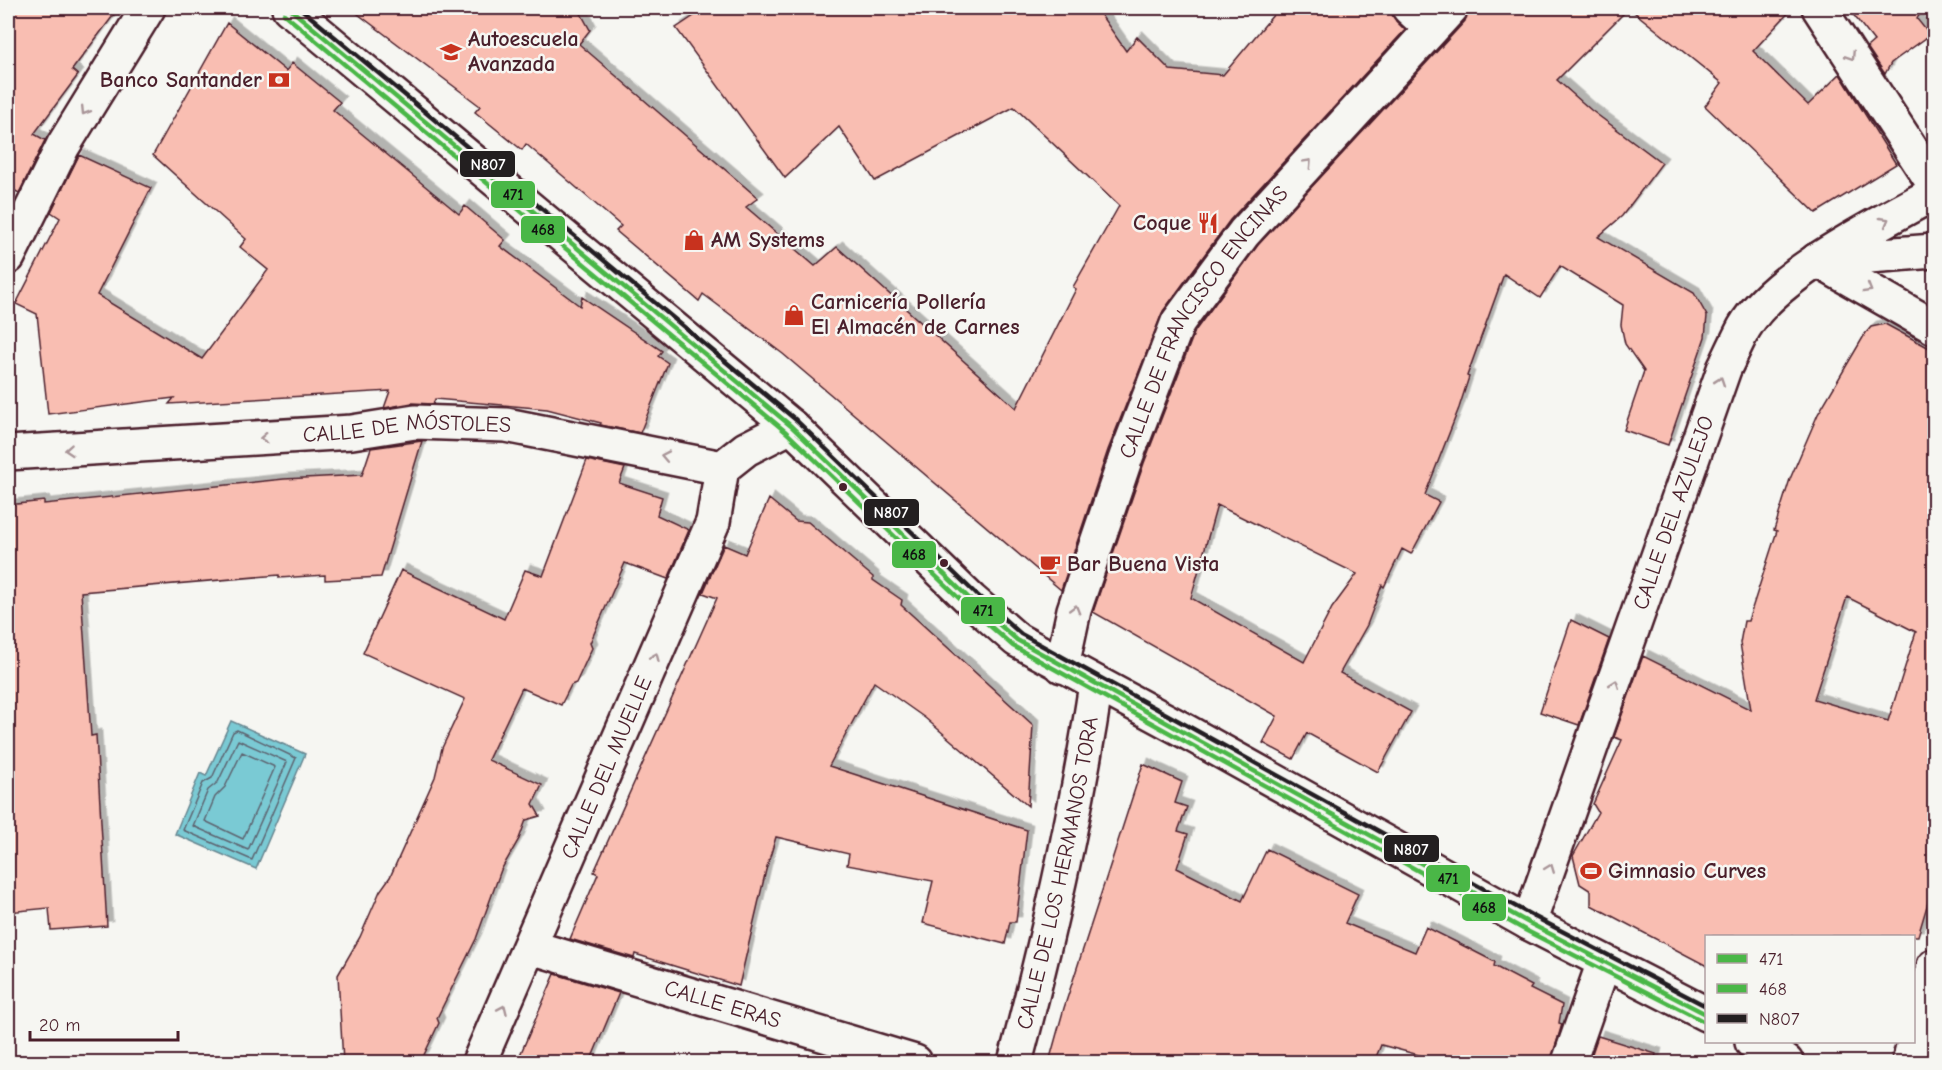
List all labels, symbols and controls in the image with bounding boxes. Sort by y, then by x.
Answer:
place label: Autoescuela Avanzada [468,26,579,77]
school or university icon: Autoescuela Avanzada [439,40,463,64]
one-way arrow [1844,50,1855,61]
place label: Banco Santander [100,67,262,93]
bank icon: Banco Santander [267,68,291,92]
one-way arrow [80,105,92,115]
line badge: N807 [459,150,516,178]
text: N807 [471,156,506,174]
one-way arrow [1301,160,1312,170]
line badge: 471 [490,180,536,209]
street label: CALLE DE FRANCISCO ENCINAS [1114,181,1294,462]
text: 471 [503,186,524,204]
place label: Coque [1133,210,1191,236]
restaurant icon: Coque [1196,211,1220,235]
line badge: 468 [520,215,566,244]
one-way arrow [1879,217,1889,228]
text: 468 [531,221,555,239]
place label: AM Systems [711,227,825,253]
shop icon: AM Systems [682,228,706,252]
one-way arrow [1862,282,1872,293]
place label: Carnicería Pollería El Almacén de Carnes [811,289,1020,340]
shop icon: Carnicería Pollería El Almacén de Carnes [782,303,806,327]
one-way arrow [1713,376,1726,387]
street label: CALLE DE MÓSTOLES [302,408,511,448]
street label: CALLE DEL AZULEJO [1627,412,1720,613]
one-way arrow [259,431,268,444]
one-way arrow [65,443,74,456]
one-way arrow [660,450,670,463]
unlabelled marker [837,481,849,493]
line badge: N807 [863,498,920,527]
text: N807 [874,504,909,522]
line badge: 468 [891,540,937,569]
text: 468 [902,546,926,564]
place label: Bar Buena Vista [1067,551,1219,577]
cafe icon: Bar Buena Vista [1038,552,1062,576]
unlabelled marker [938,557,950,569]
line badge: 471 [960,596,1006,625]
text: 471 [973,602,994,620]
one-way arrow [1068,604,1080,615]
one-way arrow [648,652,660,663]
street label: CALLE DEL MUELLE [556,672,658,863]
one-way arrow [1607,679,1620,690]
street label: CALLE DE LOS HERMANOS TORA [1011,714,1104,1032]
line badge: N807 [1383,834,1440,863]
text: N807 [1394,841,1429,859]
place label: Gimnasio Curves [1608,858,1766,884]
sports icon: Gimnasio Curves [1579,859,1603,883]
one-way arrow [1542,863,1555,874]
line badge: 471 [1425,864,1471,893]
text: 471 [1438,870,1459,888]
line badge: 468 [1461,893,1507,922]
text: 468 [1472,899,1496,917]
legend [1705,935,1915,1043]
text: 471 [1759,949,1783,970]
street label: CALLE ERAS [661,975,784,1034]
text: 468 [1759,979,1787,1000]
scale bar [30,1004,178,1042]
one-way arrow [496,1004,508,1015]
text: N807 [1759,1009,1800,1030]
text: 20 m [39,1015,80,1036]

